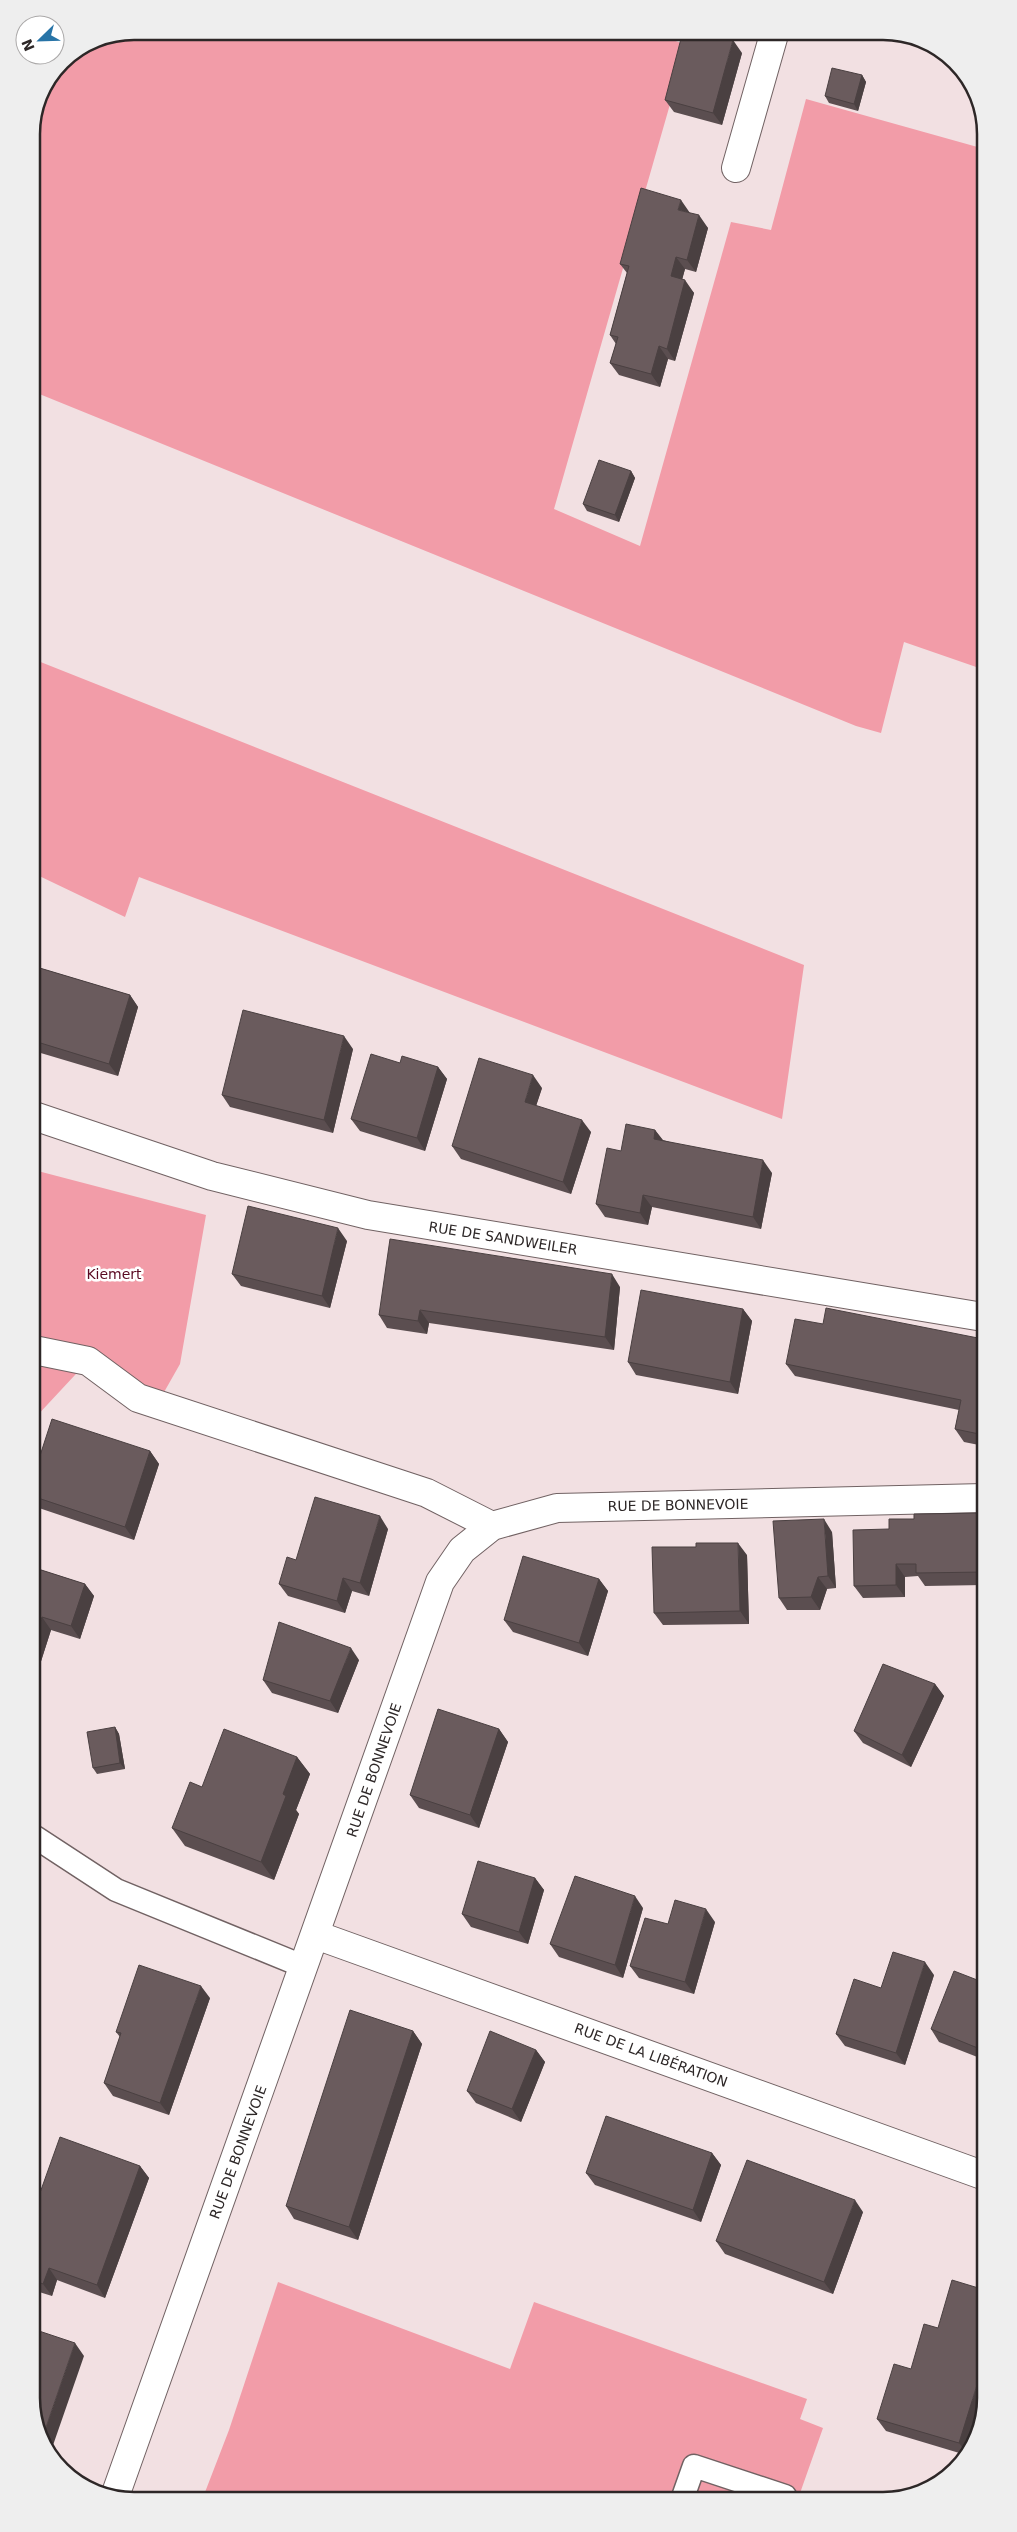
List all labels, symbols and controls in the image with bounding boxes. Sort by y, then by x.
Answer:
north arrow [15,15,65,65]
text: N [18,37,38,54]
street label: RUE DE SANDWEILER [427,1218,579,1258]
park label: Kiemert [86,1266,142,1282]
street label: RUE DE BONNEVOIE [607,1496,749,1514]
street label: RUE DE BONNEVOIE [344,1701,404,1839]
street label: RUE DE LA LIBÉRATION [572,2020,730,2090]
street label: RUE DE BONNEVOIE [206,2083,270,2221]

